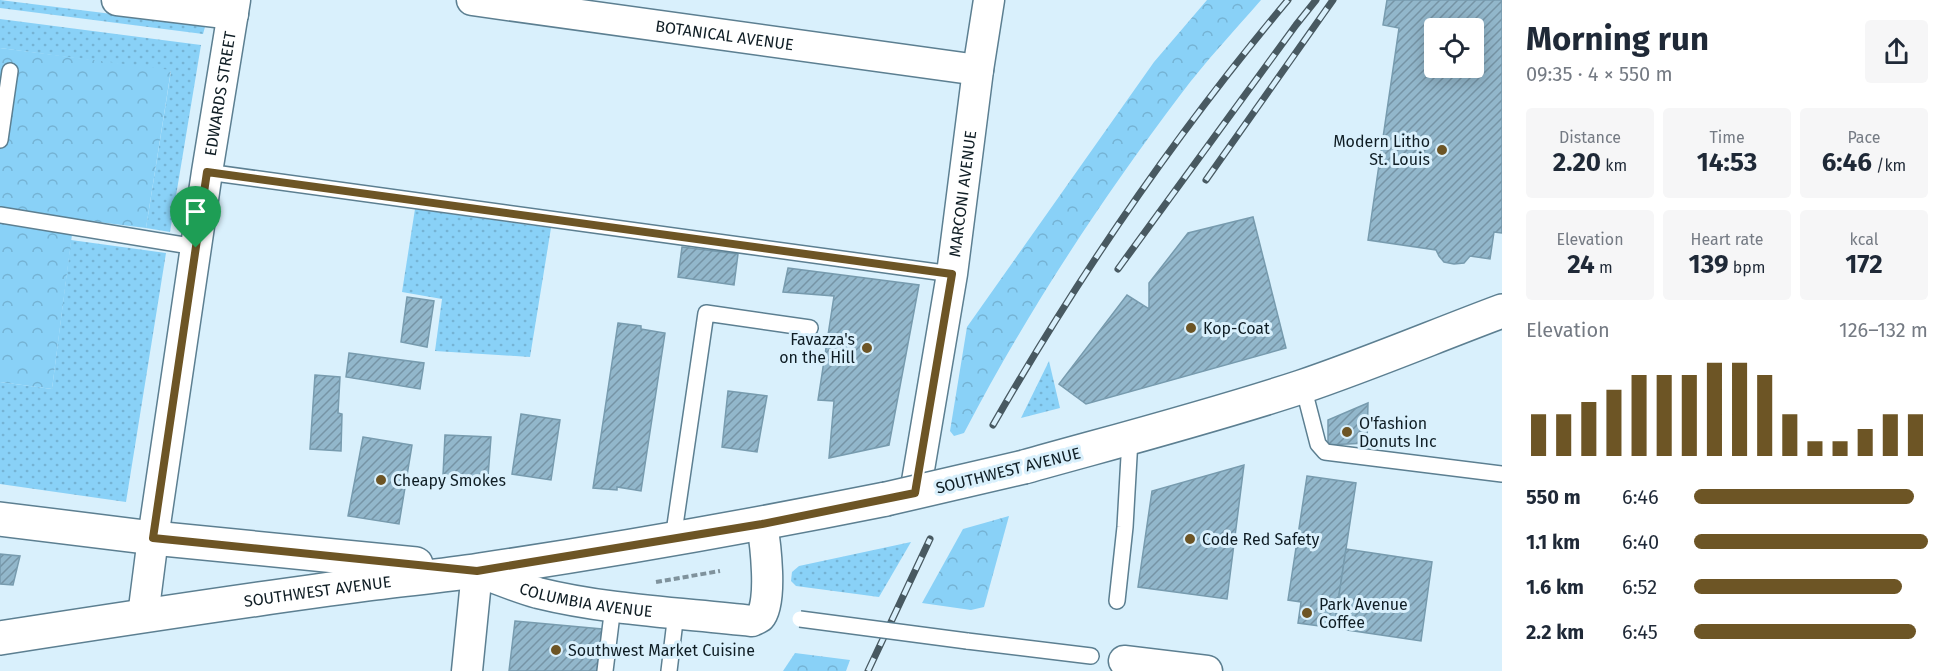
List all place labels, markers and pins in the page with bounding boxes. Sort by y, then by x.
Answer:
place label: Modern Litho St. Louis [1333,132,1430,169]
marker: Modern Litho St. Louis [1435,143,1449,157]
pin [170,186,221,248]
place label: Kop-Coat [1203,319,1270,338]
marker: Kop-Coat [1184,321,1198,335]
place label: Favazza's on the Hill [779,330,855,367]
marker: Favazza's on the Hill [860,341,874,355]
place label: O'fashion Donuts Inc [1359,414,1437,451]
marker: O'fashion Donuts Inc [1340,425,1354,439]
place label: Cheapy Smokes [393,471,506,490]
marker: Cheapy Smokes [374,473,388,487]
place label: Code Red Safety [1202,530,1320,549]
marker: Code Red Safety [1183,532,1197,546]
place label: Park Avenue Coffee [1319,595,1408,632]
marker: Park Avenue Coffee [1300,606,1314,620]
place label: Southwest Market Cuisine [568,641,755,660]
marker: Southwest Market Cuisine [549,643,563,657]

